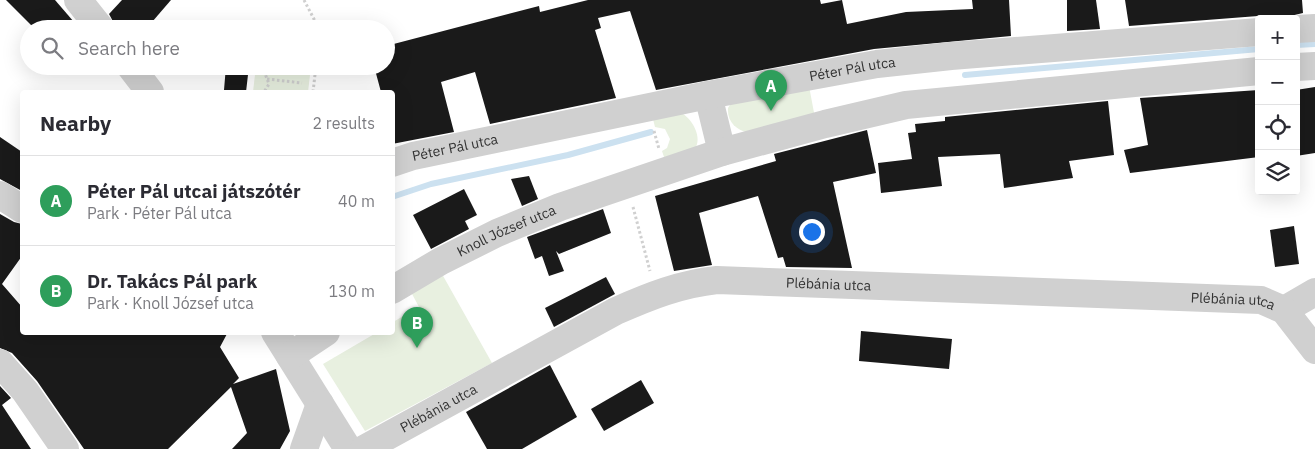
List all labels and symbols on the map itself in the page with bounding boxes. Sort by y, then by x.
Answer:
street label: Péter Pál utca [808,53,897,85]
pin: A [755,70,787,111]
street label: Péter Pál utca [410,130,500,165]
street label: Knoll József utca [454,201,559,261]
your location [799,219,825,245]
street label: Plébánia utca [786,274,872,295]
street label: Plébánia utca [1190,288,1279,314]
pin: B [401,307,433,348]
street label: Plébánia utca [397,380,481,437]

